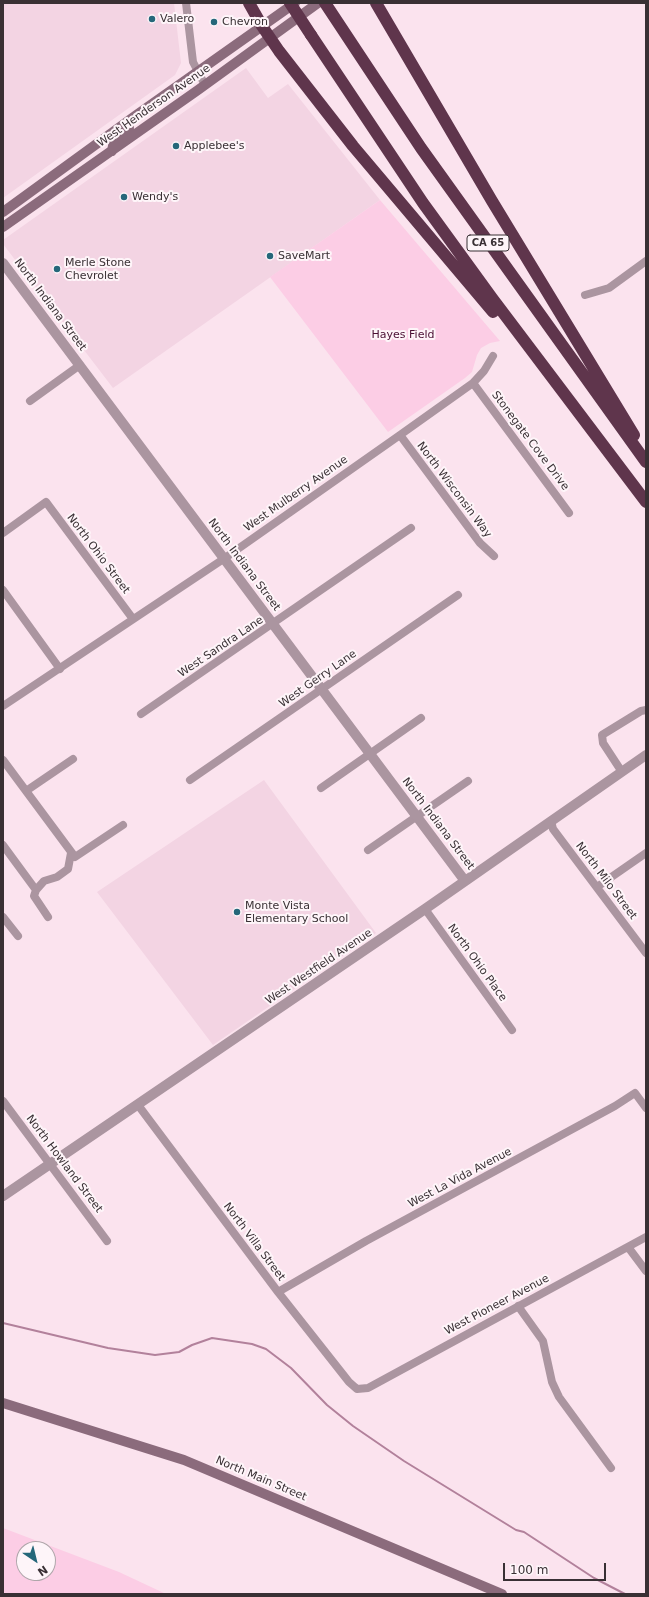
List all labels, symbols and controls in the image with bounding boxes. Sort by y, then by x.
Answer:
place label: Valero [160,12,194,26]
marker: Valero [147,14,157,24]
place label: Chevron [222,15,268,29]
marker: Chevron [209,17,219,27]
street label: West Henderson Avenue [95,62,213,150]
place label: Applebee's [184,139,245,153]
marker: Applebee's [171,141,181,151]
place label: Wendy's [132,190,178,204]
marker: Wendy's [119,192,129,202]
road number: CA 65 [467,235,509,251]
place label: SaveMart [278,249,330,263]
marker: SaveMart [265,251,275,261]
street label: North Indiana Street [11,256,89,354]
place label: Merle Stone Chevrolet [65,256,131,282]
marker: Merle Stone Chevrolet [52,264,62,274]
park label: Hayes Field [372,328,434,342]
street label: Stonegate Cove Drive [488,389,572,493]
street label: North Wisconsin Way [414,440,494,540]
street label: West Mulberry Avenue [242,453,350,535]
street label: North Ohio Street [64,511,132,597]
street label: North Indiana Street [205,516,283,614]
street label: West Sandra Lane [176,614,266,680]
street label: West Gerry Lane [277,647,359,711]
street label: North Indiana Street [399,775,477,873]
street label: North Milo Street [573,840,639,922]
place label: Monte Vista Elementary School [245,899,348,925]
marker: Monte Vista Elementary School [232,907,242,917]
street label: North Ohio Place [444,922,510,1004]
street label: West Westfield Avenue [263,926,375,1008]
street label: North Howland Street [23,1113,105,1215]
street label: West La Vida Avenue [406,1145,514,1211]
street label: North Villa Street [220,1200,288,1284]
street label: West Pioneer Avenue [443,1272,551,1338]
street label: North Main Street [214,1454,308,1504]
north arrow [16,1541,56,1581]
scale bar [505,1555,608,1581]
text: N [35,1562,50,1578]
text: 100 m [510,1563,548,1577]

